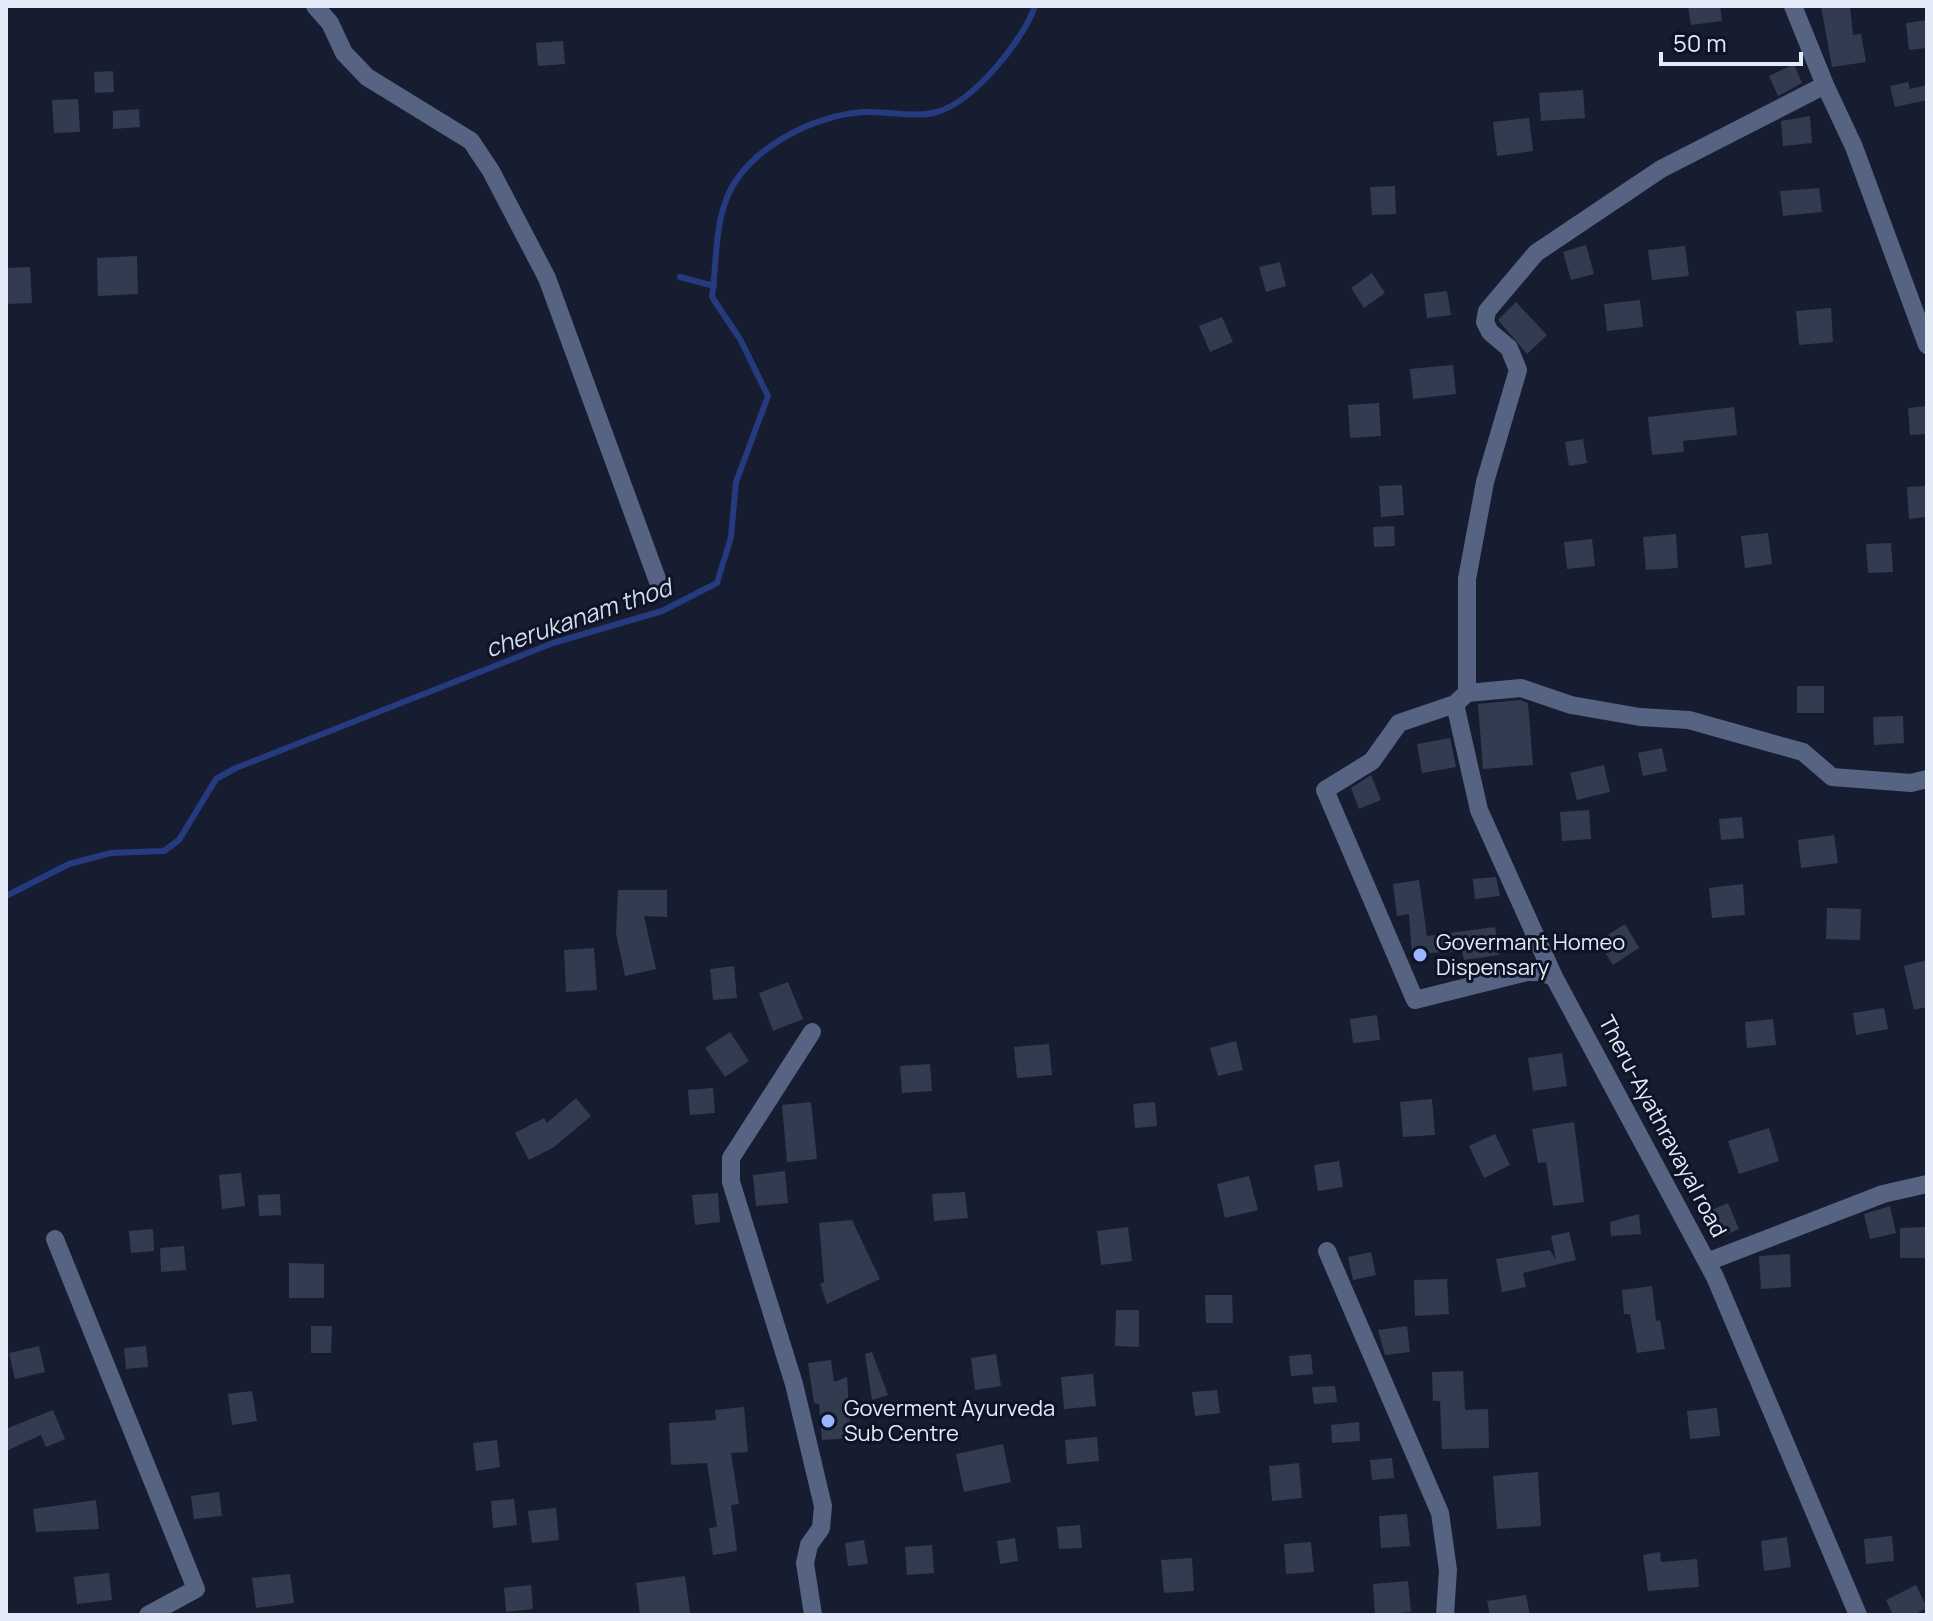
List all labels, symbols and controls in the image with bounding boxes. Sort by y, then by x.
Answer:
scale bar [1661,16,1801,66]
text: 50 m [1673,26,1727,59]
water label: cherukanam thod [481,569,678,664]
place label: Govermant Homeo Dispensary [1436,927,1625,982]
marker: Govermant Homeo Dispensary [1411,946,1429,964]
street label: Theru-Ayathravayal road [1592,1010,1734,1242]
place label: Goverment Ayurveda Sub Centre [844,1393,1055,1448]
marker: Goverment Ayurveda Sub Centre [819,1412,837,1430]

